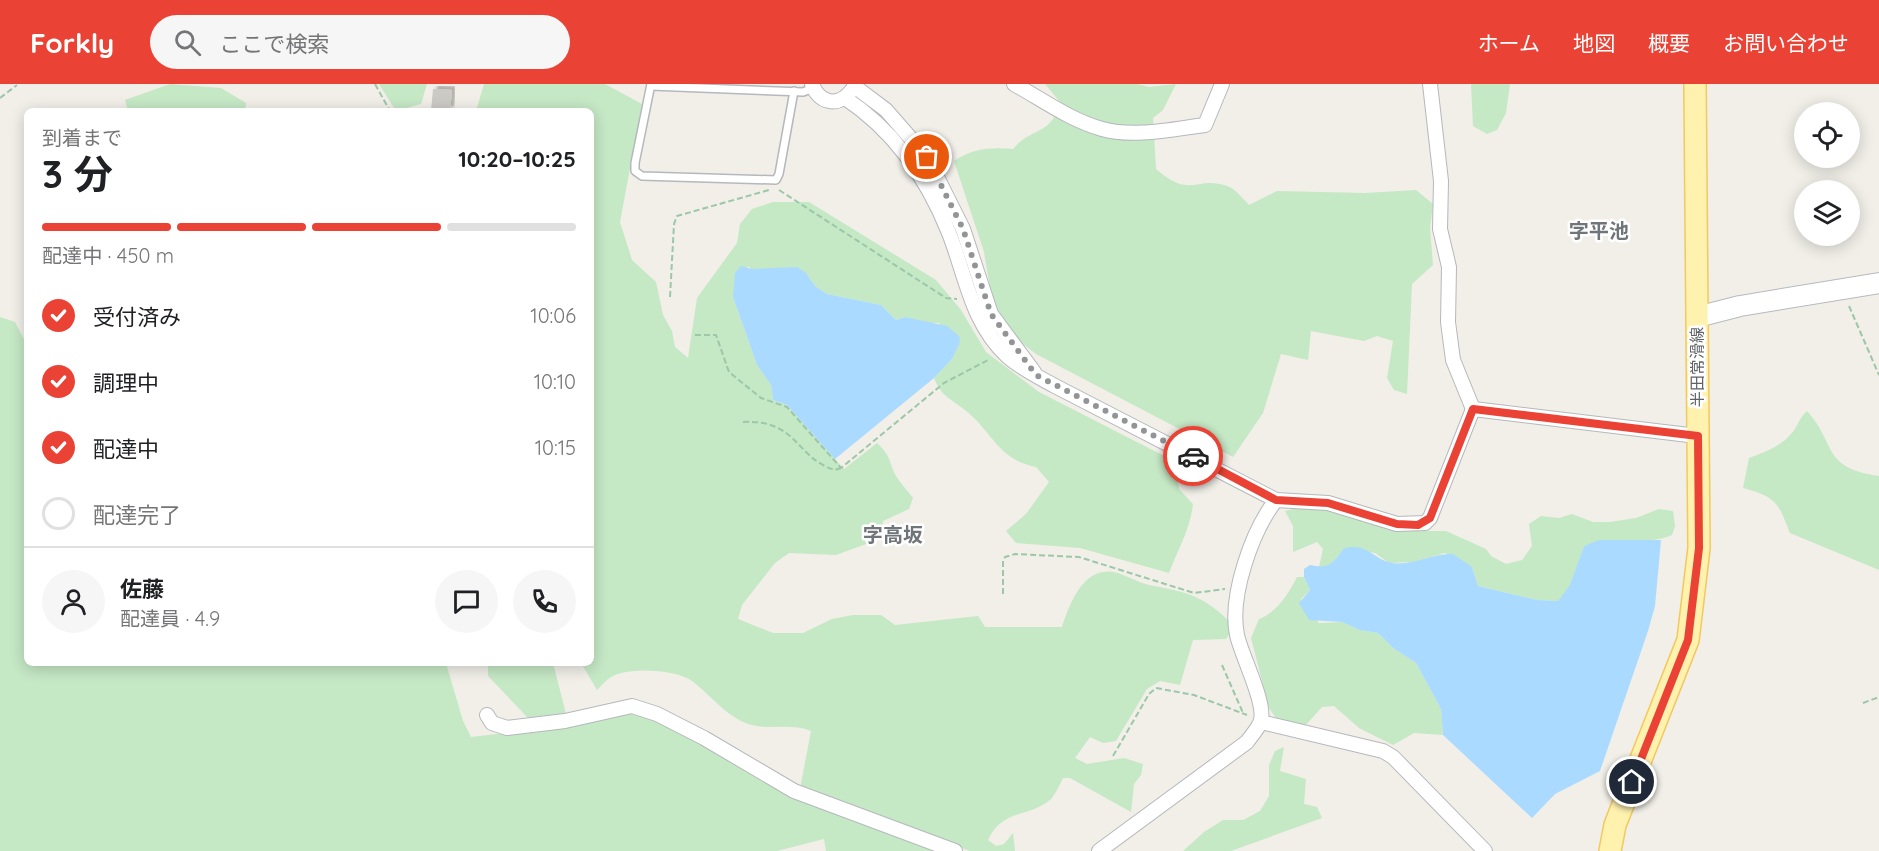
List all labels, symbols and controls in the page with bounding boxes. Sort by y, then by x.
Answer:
search box [150,15,570,69]
text: Forkly [30,25,114,60]
icon: search [171,26,204,59]
text: ここで検索 [219,30,329,58]
text: ホーム [1478,30,1540,56]
text: 地図 [1573,30,1615,56]
text: 概要 [1648,30,1690,56]
text: お問い合わせ [1723,30,1849,56]
map controls [1794,102,1860,246]
button: locate [1794,102,1860,168]
text: 到着まで [42,125,122,150]
pin [901,131,952,182]
icon: bag [910,140,943,173]
text: 10:20–10:25 [458,145,576,173]
text: 3 分 [42,149,113,198]
button: layers [1794,180,1860,246]
district label: 字平池 [1569,218,1629,243]
text: 配達中 · 450 m [42,243,174,268]
icon: check [42,299,75,332]
text: 受付済み [93,303,181,331]
text: 10:06 [530,303,576,328]
street label: 半田常滑線 [1687,327,1707,407]
icon: check [42,365,75,398]
text: 調理中 [93,369,159,397]
text: 10:10 [534,369,576,394]
courier [1163,426,1223,486]
icon: check [42,431,75,464]
text: 配達中 [93,435,159,463]
text: 10:15 [535,435,576,460]
icon: car [1177,440,1210,473]
text: 配達完了 [93,501,181,529]
district label: 字高坂 [863,522,923,547]
button: person [42,570,105,633]
button: chat [435,570,498,633]
button: phone [513,570,576,633]
text: 佐藤 [120,575,164,603]
text: 配達員 · 4.9 [120,606,220,631]
pin [1606,756,1657,807]
icon: home [1615,765,1648,798]

